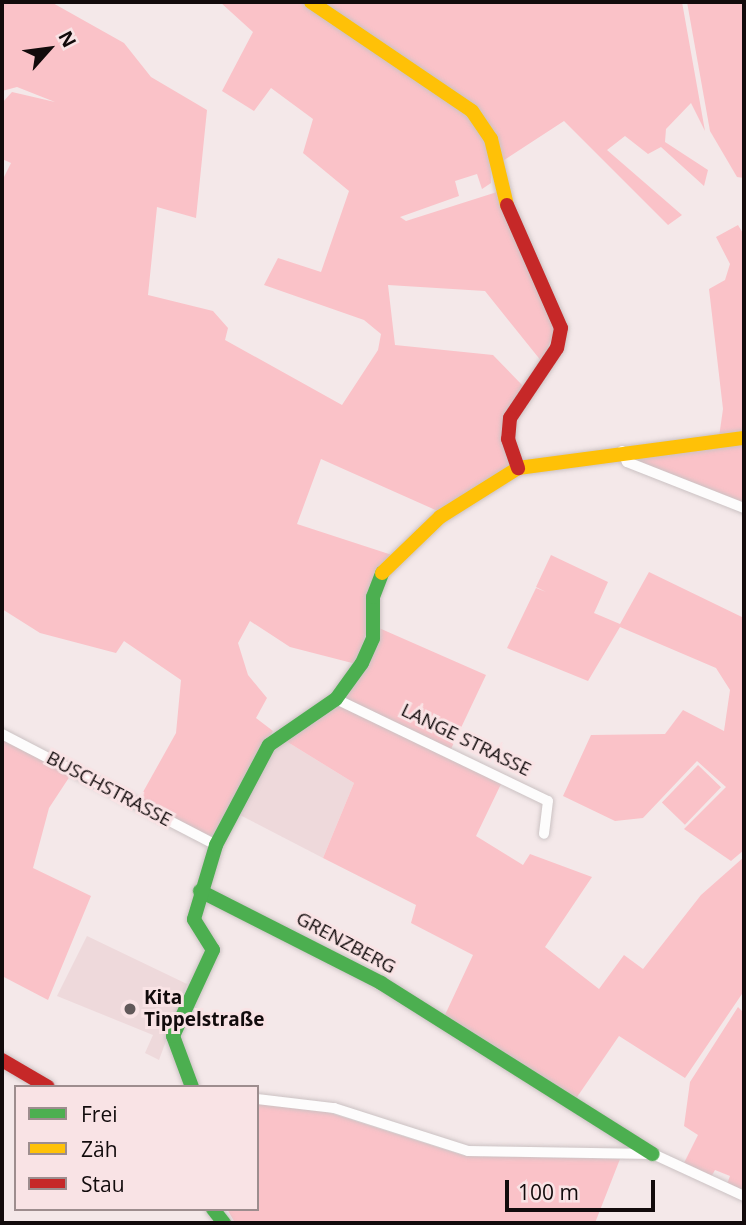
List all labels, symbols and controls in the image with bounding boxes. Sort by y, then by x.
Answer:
north arrow [14,14,84,84]
text: N [52,26,83,52]
street label: LANGE STRASSE [397,699,535,781]
street label: BUSCHSTRASSE [42,746,176,832]
street label: GRENZBERG [292,907,400,979]
place label: Kita Tippelstraße [144,987,264,1031]
marker: Kita Tippelstraße [122,1001,138,1017]
legend [14,1085,259,1211]
text: Frei [81,1100,118,1128]
text: Zäh [81,1135,118,1163]
scale bar [508,1166,658,1210]
text: Stau [81,1170,125,1198]
text: 100 m [518,1178,579,1206]

